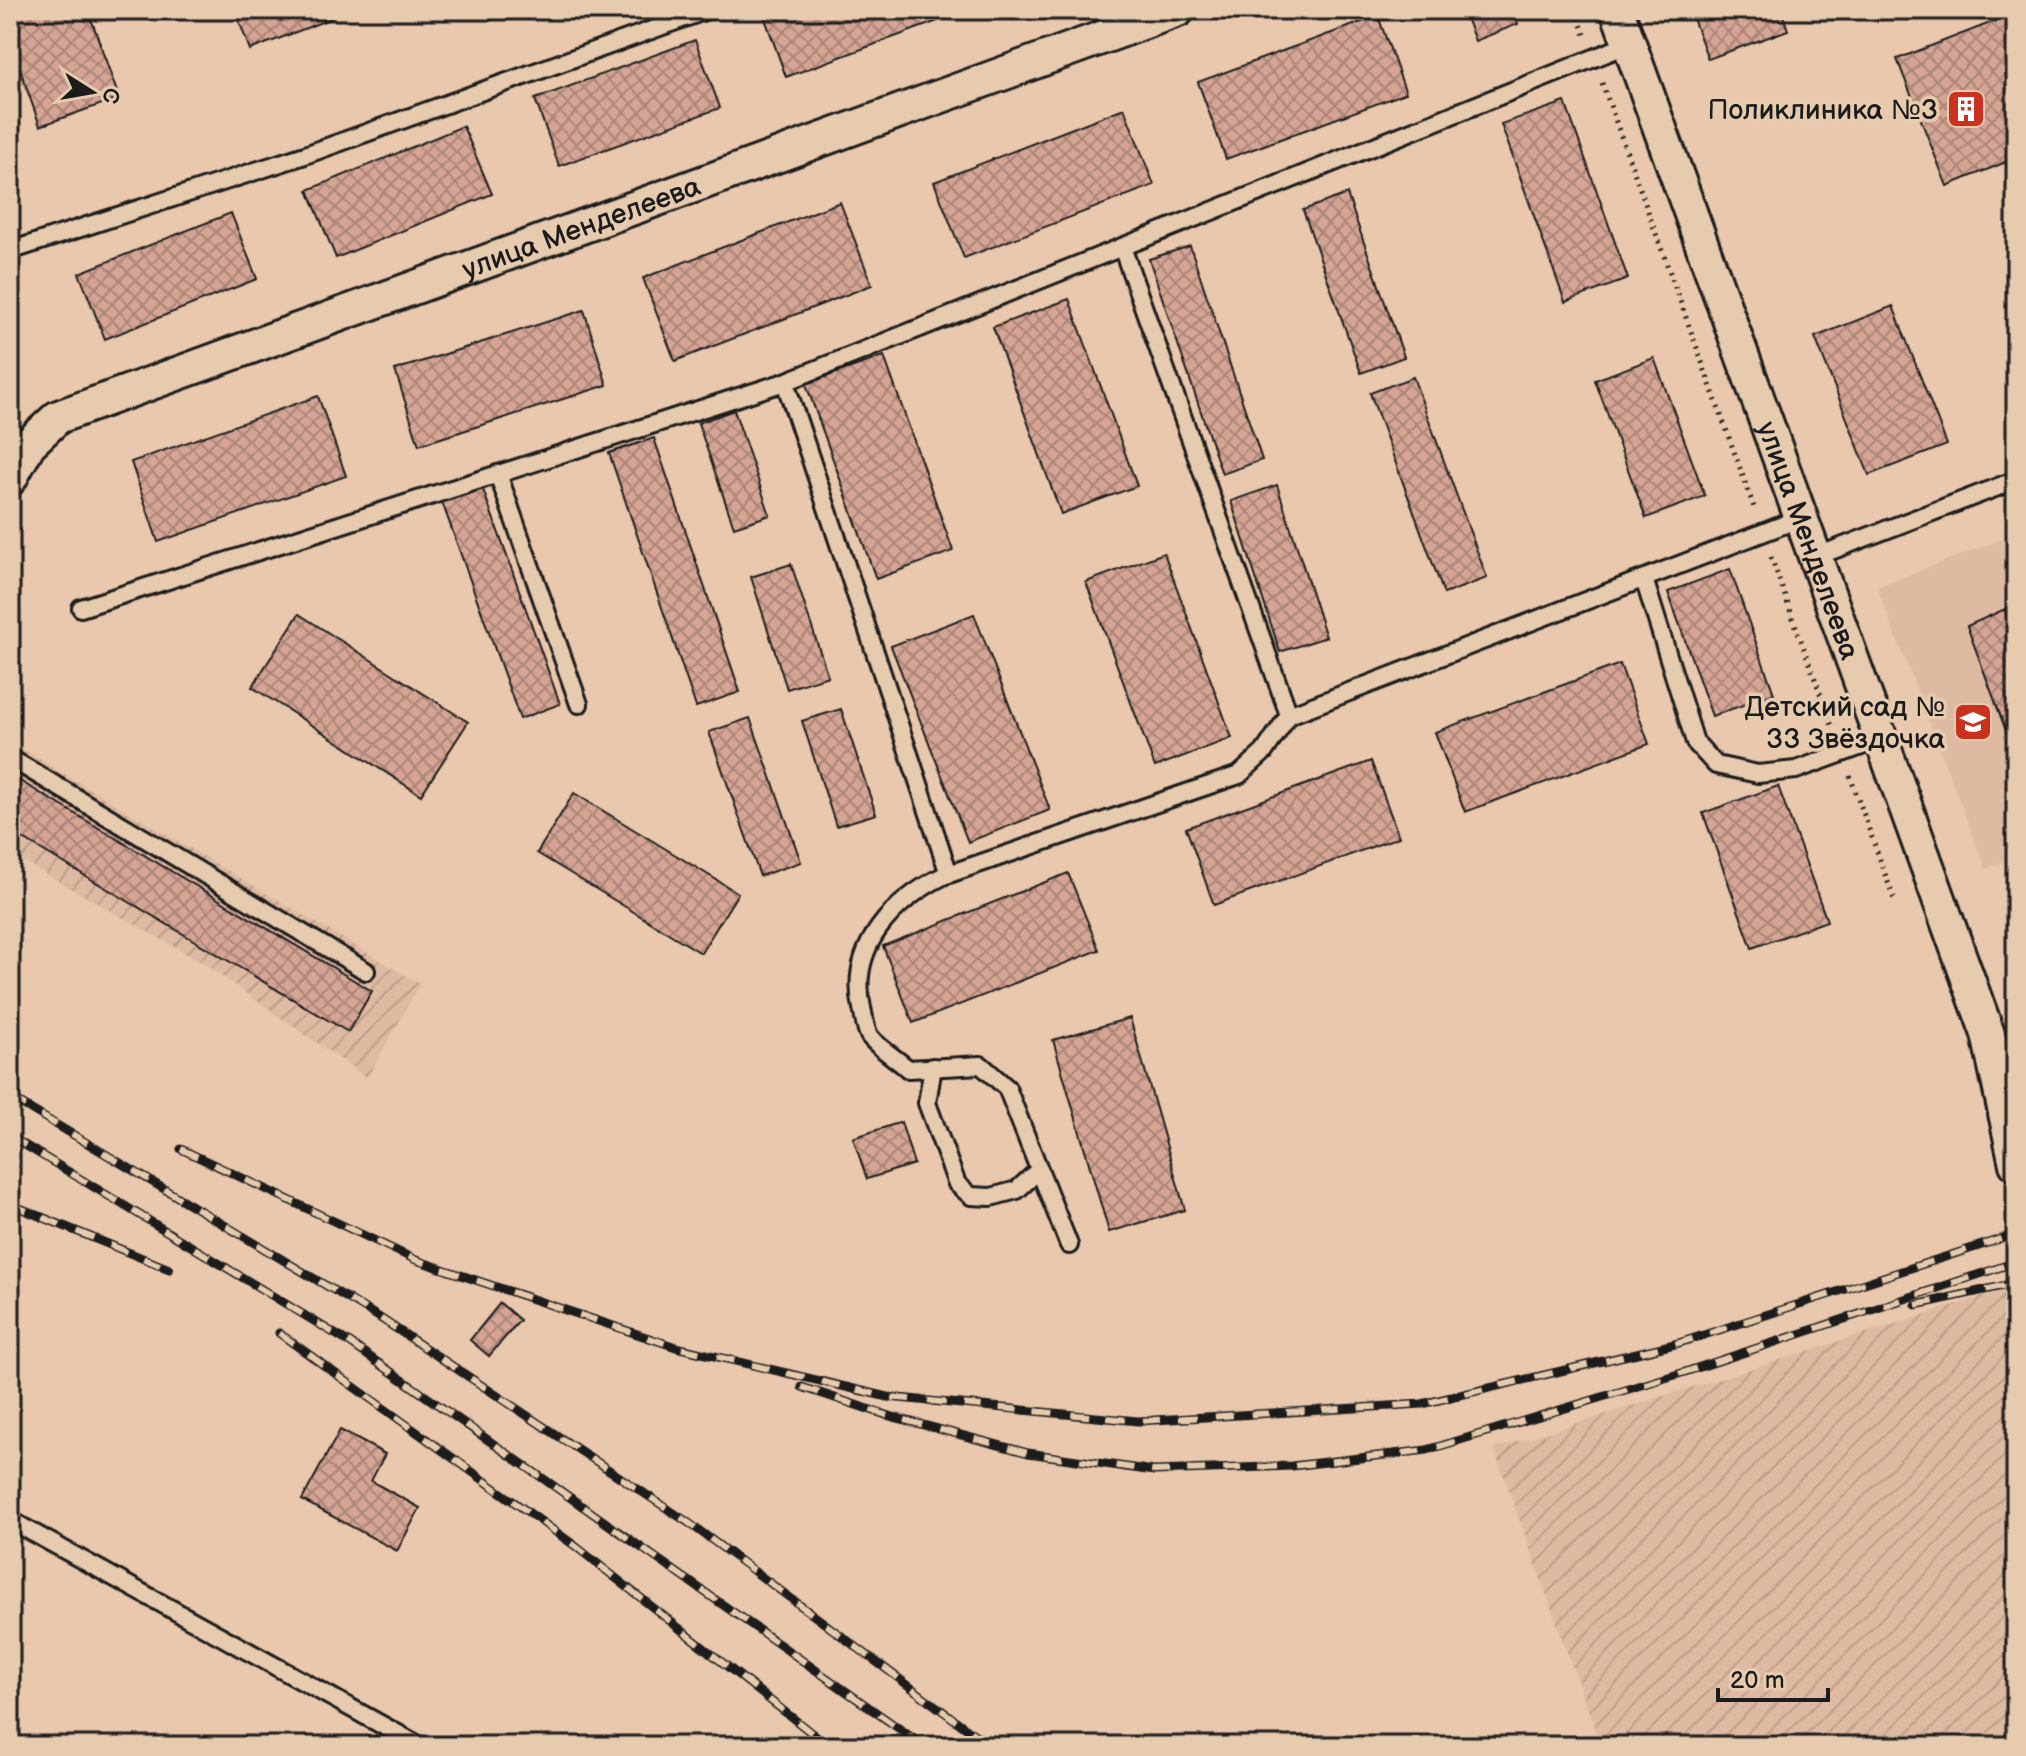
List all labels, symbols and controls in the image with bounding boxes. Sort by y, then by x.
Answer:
north arrow [52,52,132,132]
text: С [95,85,125,106]
building icon: Поликлиника №3 [1945,88,1987,130]
place label: Поликлиника №3 [1707,94,1938,127]
street label: улица Менделеева [458,170,706,287]
street label: улица Менделеева [1749,417,1866,665]
place label: Детский сад № 33 Звёздочка [1744,691,1945,756]
school or university icon: Детский сад № 33 Звёздочка [1952,701,1994,743]
scale bar [1718,1652,1828,1702]
text: 20 m [1730,1666,1785,1695]

